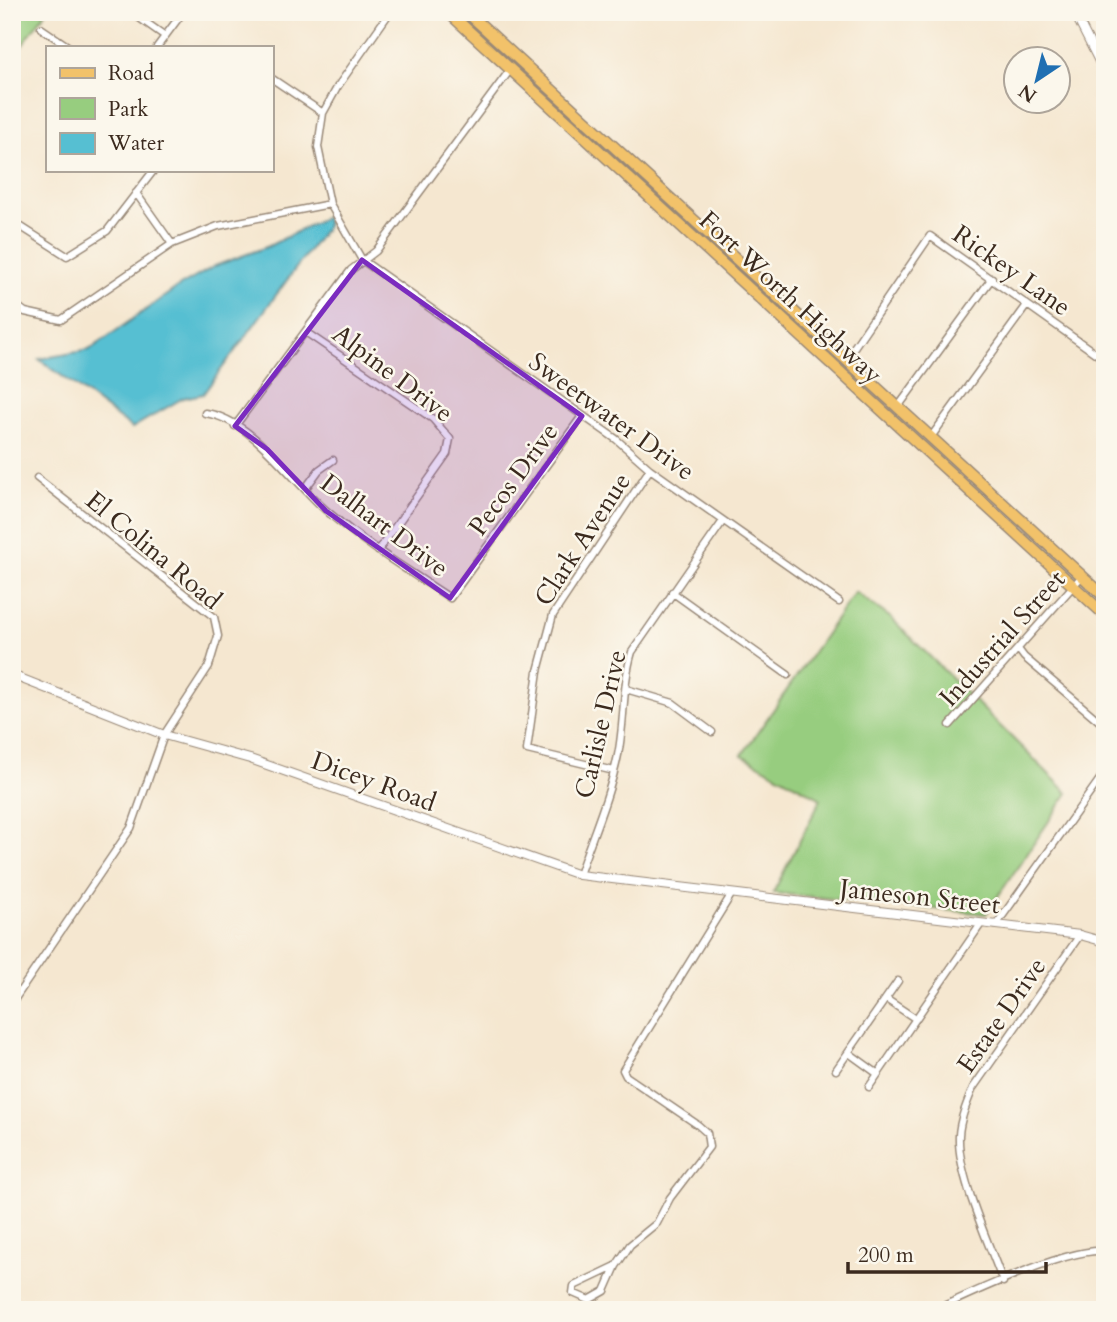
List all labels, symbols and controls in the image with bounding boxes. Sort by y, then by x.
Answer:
legend [46,46,273,172]
north arrow [1002,46,1072,116]
text: Road [108,59,154,88]
text: N [1013,77,1042,108]
text: Park [108,95,149,124]
text: Water [107,129,164,158]
street label: Fort Worth Highway [691,203,890,392]
street label: Rickey Lane [945,217,1078,324]
street label: Alpine Drive [325,316,460,430]
street label: Sweetwater Drive [522,344,702,489]
street label: Pecos Drive [461,416,566,543]
street label: Dalhart Drive [313,466,456,585]
street label: Clark Avenue [526,466,639,613]
street label: El Colina Road [78,483,229,618]
street label: Industrial Street [932,562,1073,714]
street label: Carlisle Drive [566,646,635,802]
street label: Dicey Road [307,743,441,820]
street label: Jameson Street [834,870,1002,922]
street label: Estate Drive [949,950,1054,1080]
scale bar [848,1231,1045,1275]
text: 200 m [858,1241,914,1270]

